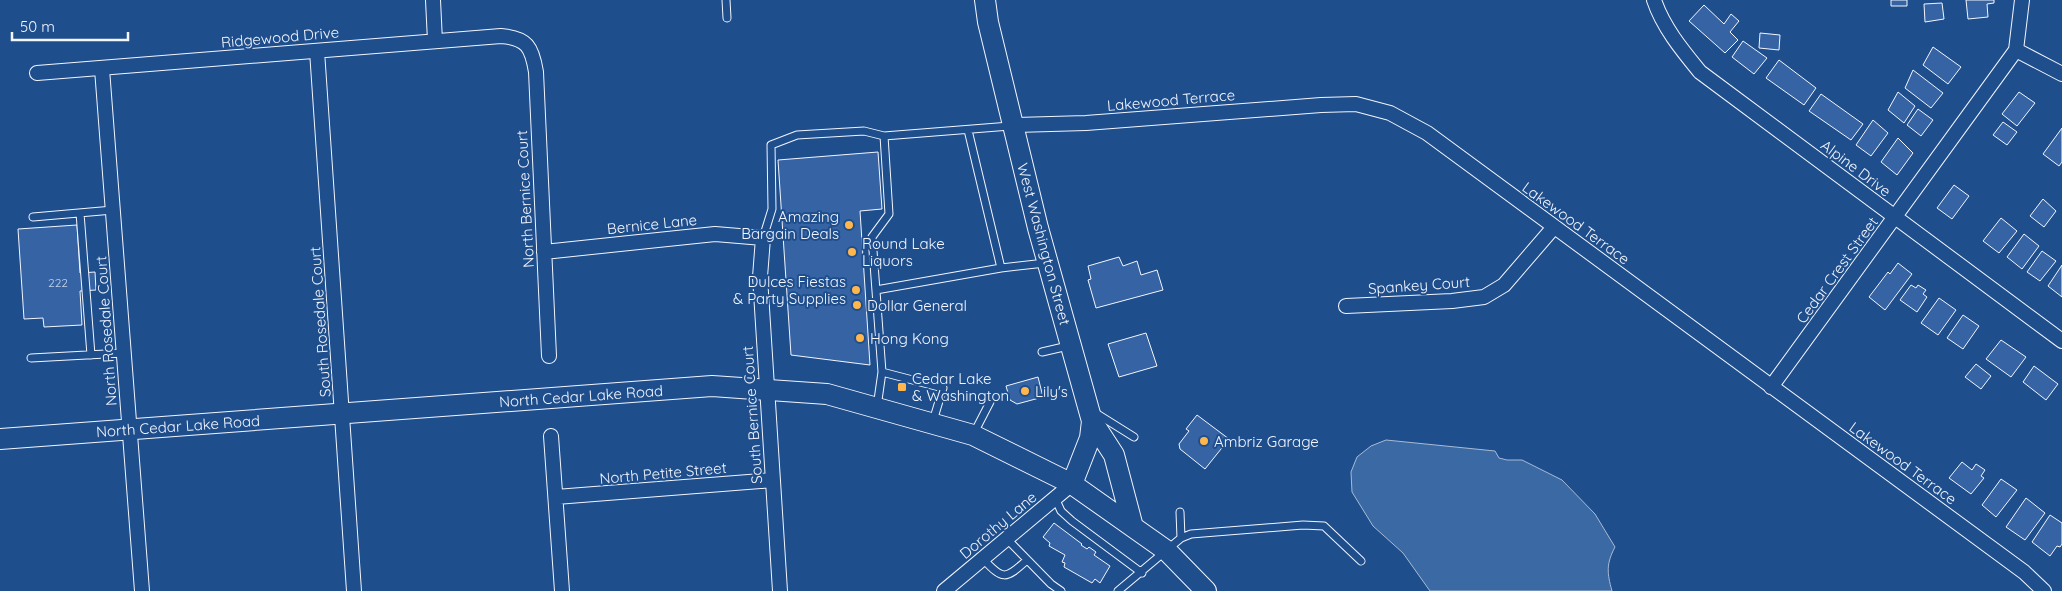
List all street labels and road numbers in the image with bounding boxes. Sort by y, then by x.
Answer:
street label: Ridgewood Drive [220,22,340,52]
street label: Lakewood Terrace [1106,85,1236,115]
street label: North Bernice Court [512,130,538,268]
street label: Alpine Drive [1817,135,1895,201]
street label: West Washington Street [1013,161,1075,327]
street label: Lakewood Terrace [1519,178,1633,268]
street label: Bernice Lane [606,210,698,238]
street label: Cedar Crest Street [1792,213,1882,327]
street label: South Rosedale Court [305,246,335,398]
street label: North Rosedale Court [91,255,121,407]
street label: Spankey Court [1367,272,1471,298]
street label: South Bernice Court [738,345,766,485]
street label: North Cedar Lake Road [498,381,664,411]
street label: North Cedar Lake Road [95,411,261,441]
street label: Lakewood Terrace [1846,418,1960,508]
street label: North Petite Street [599,458,727,488]
street label: Dorothy Lane [956,487,1040,563]

